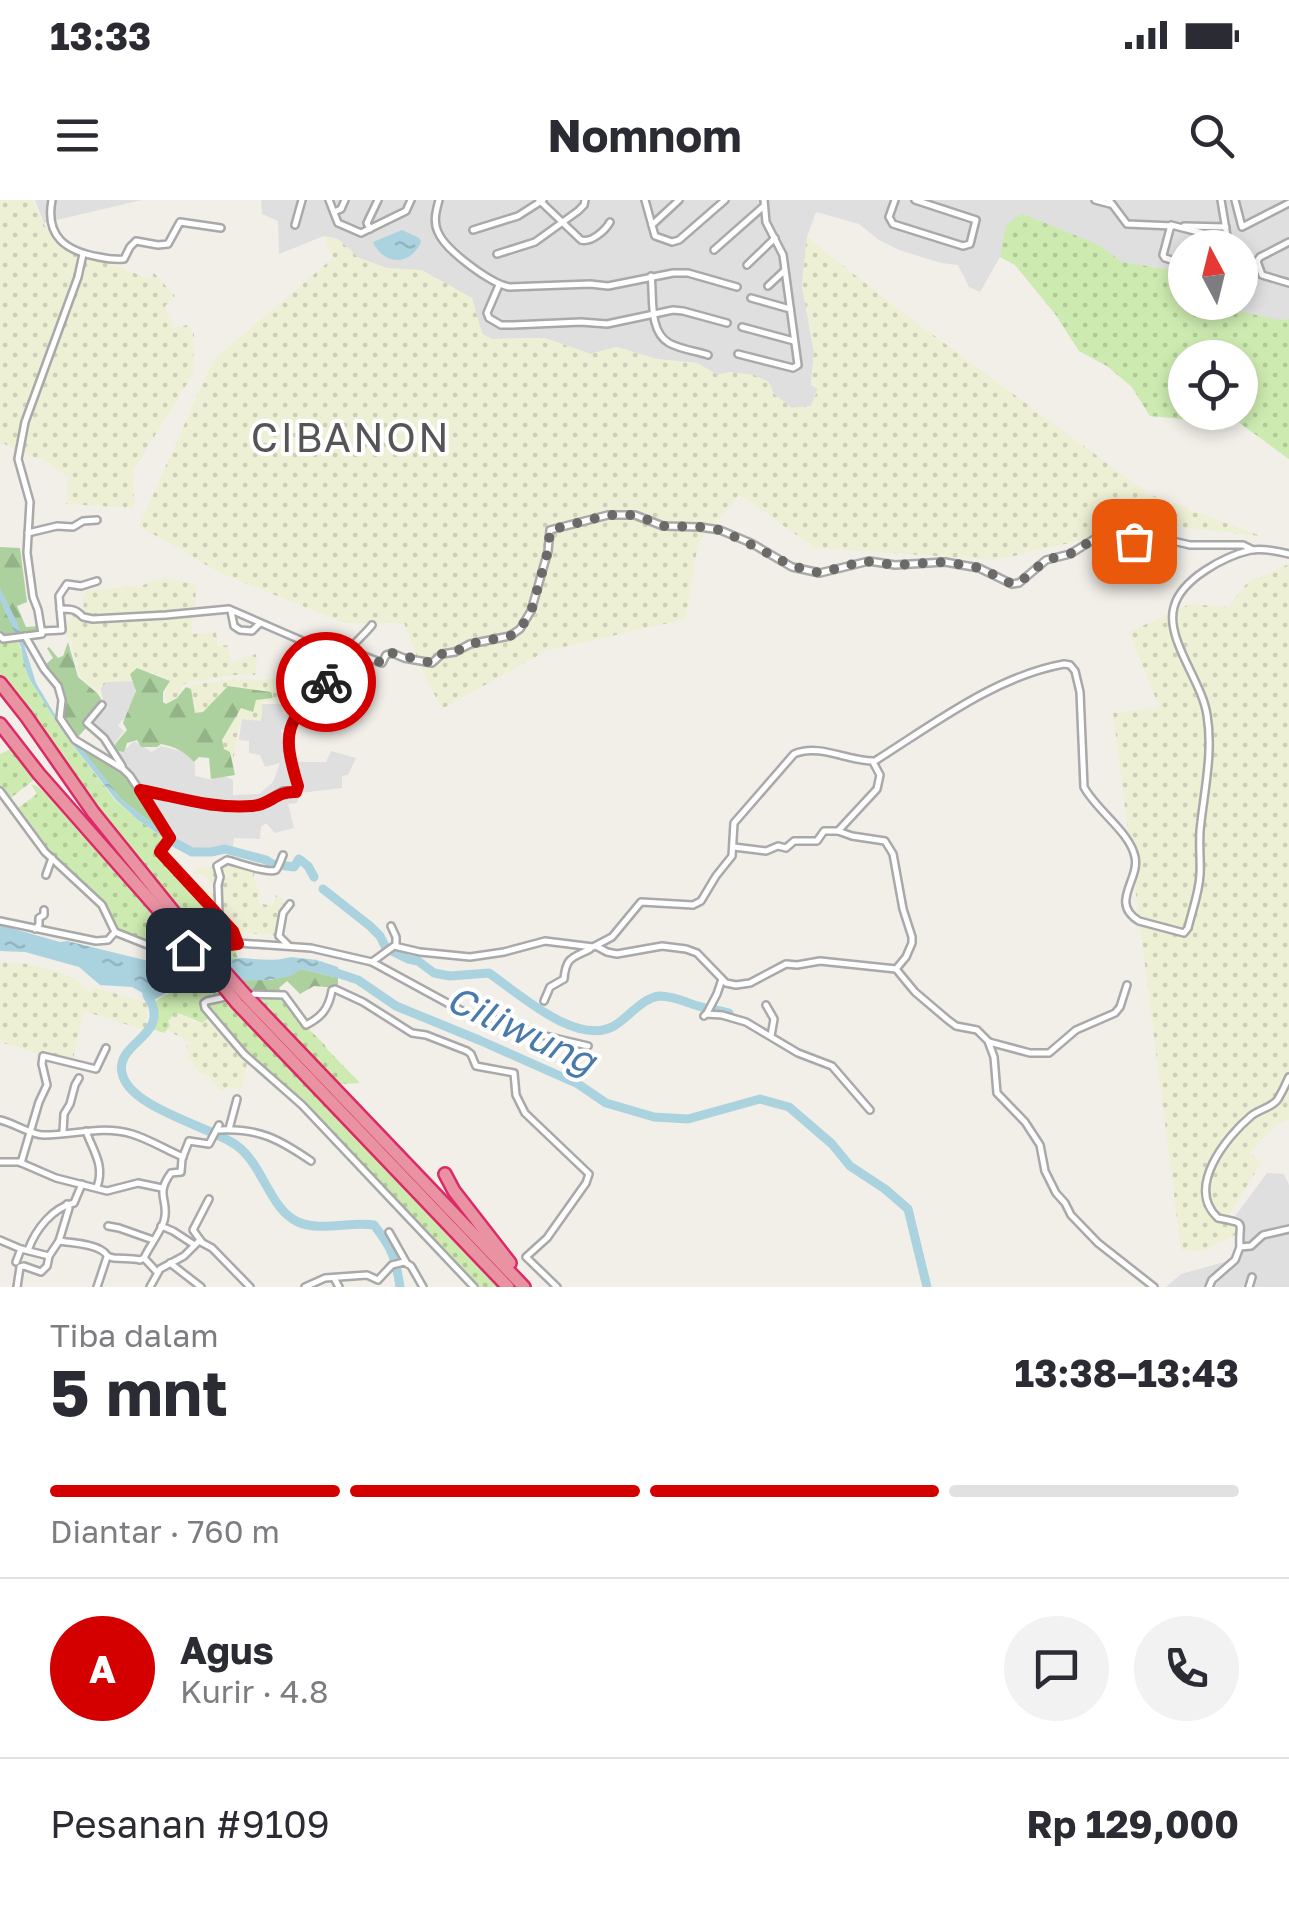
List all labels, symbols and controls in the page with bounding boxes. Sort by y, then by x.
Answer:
text: 13:33 [50,13,151,58]
icon: menu [50,108,105,163]
text: Nomnom [547,108,742,162]
icon: search [1184,108,1239,163]
north arrow [1168,230,1258,320]
map controls [1168,230,1258,430]
button: locate [1168,340,1258,430]
district label: CIBANON [251,413,451,461]
pin [1092,499,1177,584]
icon: bag [1107,514,1162,569]
courier [276,632,376,732]
icon: bike [299,655,354,710]
pin [146,908,231,993]
icon: home [161,923,216,978]
water label: Ciliwung [440,975,606,1084]
text: Tiba dalam [50,1316,219,1354]
text: 13:38–13:43 [1015,1350,1239,1395]
text: 5 mnt [50,1352,228,1430]
text: Diantar · 760 m [50,1512,280,1550]
button: chat [1004,1616,1109,1721]
button: phone [1134,1616,1239,1721]
text: Agus [180,1627,274,1672]
text: A [89,1646,116,1691]
text: Kurir · 4.8 [180,1672,329,1710]
text: Pesanan #9109 [50,1801,330,1846]
text: Rp 129,000 [1027,1801,1239,1846]

